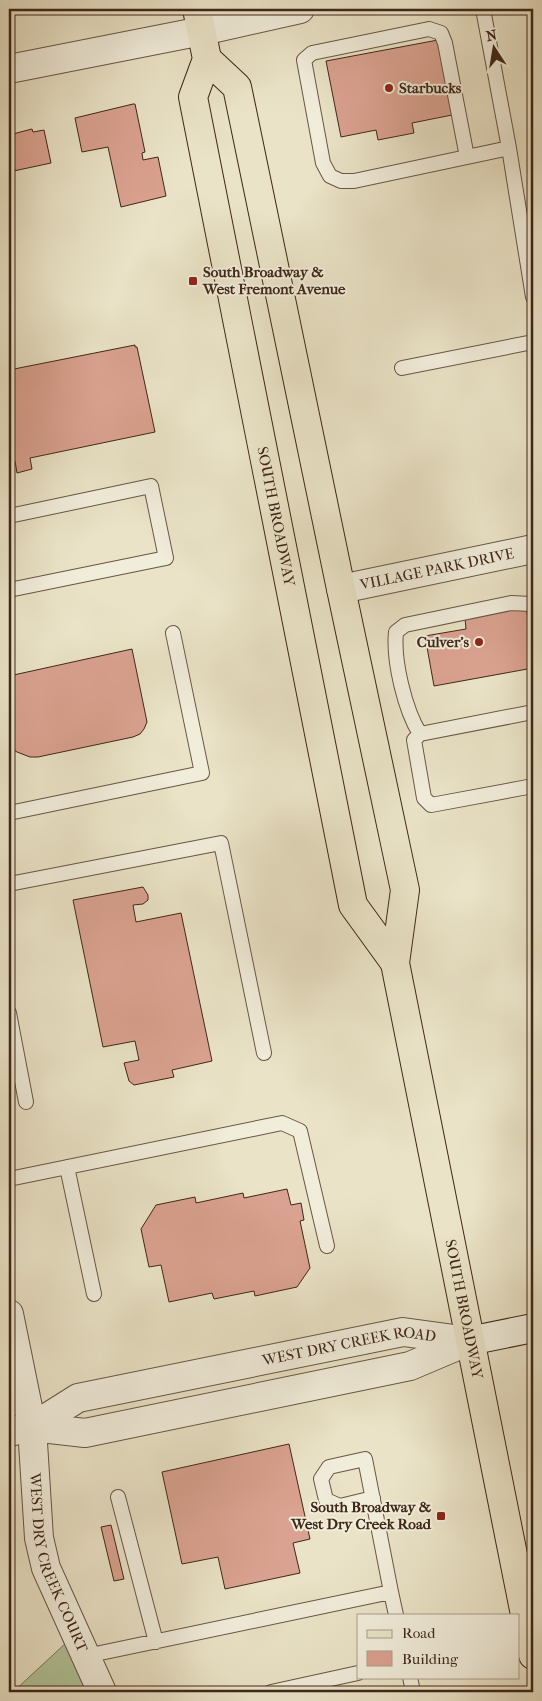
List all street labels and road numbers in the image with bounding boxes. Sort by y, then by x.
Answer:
street label: SOUTH BROADWAY [253,445,299,589]
street label: VILLAGE PARK DRIVE [357,544,515,594]
street label: SOUTH BROADWAY [441,1238,487,1381]
street label: WEST DRY CREEK ROAD [260,1323,437,1370]
street label: WEST DRY CREEK COURT [26,1471,92,1656]

